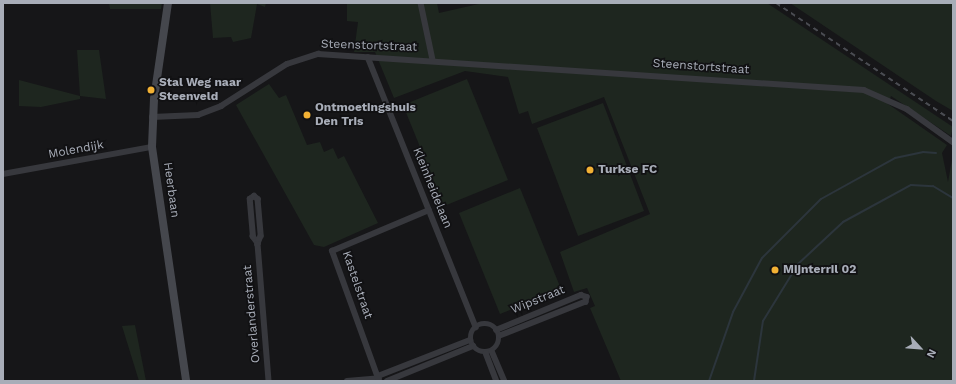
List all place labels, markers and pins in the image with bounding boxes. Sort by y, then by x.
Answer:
place label: Stal Weg naar Steenveld [159,76,242,104]
marker: Stal Weg naar Steenveld [146,85,156,95]
place label: Ontmoetingshuis Den Tris [315,101,416,129]
marker: Ontmoetingshuis Den Tris [302,110,312,120]
place label: Turkse FC [598,163,657,177]
marker: Turkse FC [585,165,595,175]
place label: Mijnterril 02 [783,263,857,277]
marker: Mijnterril 02 [770,265,780,275]

